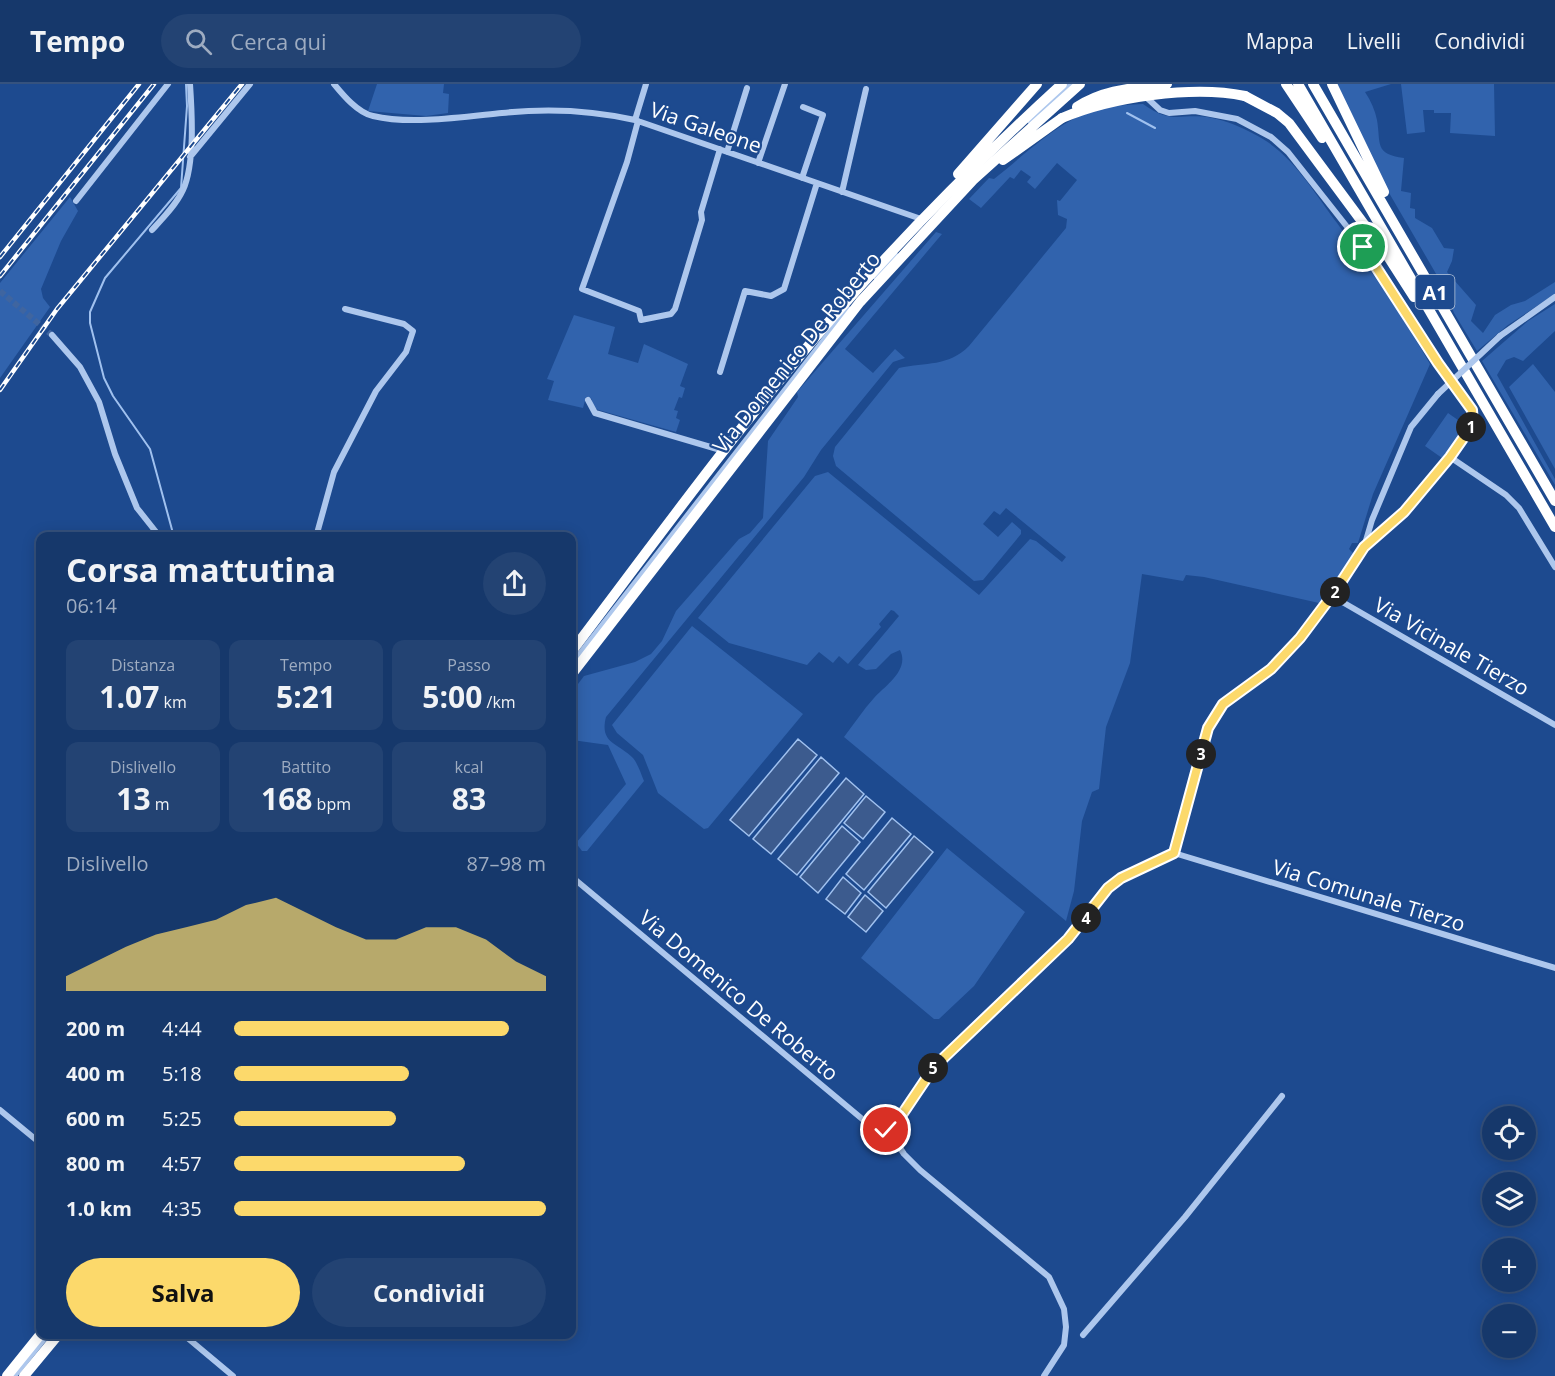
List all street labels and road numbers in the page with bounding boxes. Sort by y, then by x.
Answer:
street label: Via Galeone [646,95,766,159]
street label: Via Domenico De Roberto [706,245,886,459]
road number: A1 [1416,275,1454,309]
street label: Via Vicinale Tierzo [1369,590,1535,702]
street label: Via Comunale Tierzo [1269,852,1469,938]
street label: Via Domenico De Roberto [634,903,844,1087]

